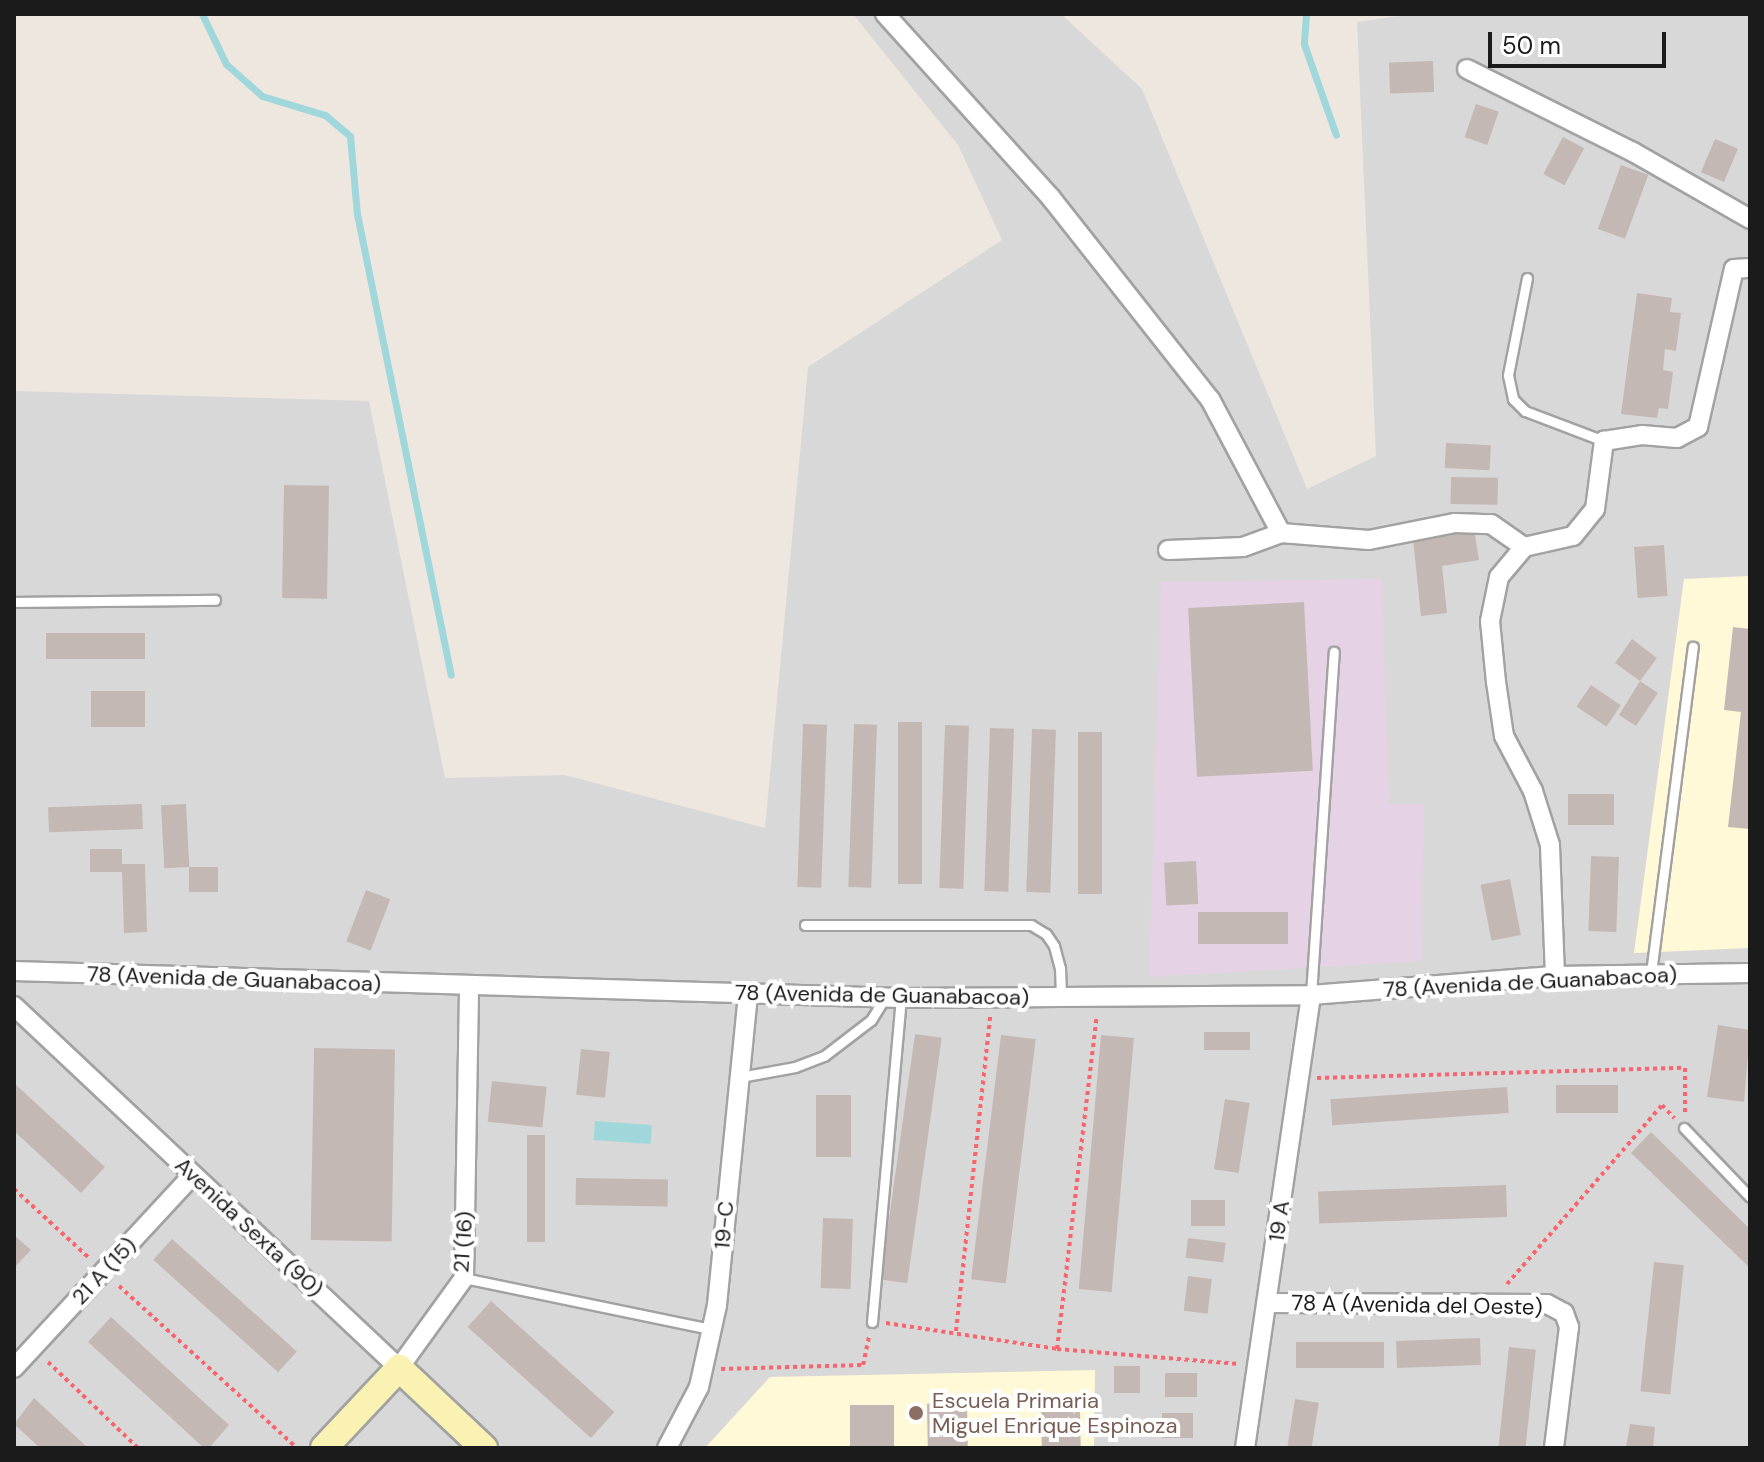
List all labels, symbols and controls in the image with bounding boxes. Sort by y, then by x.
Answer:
scale bar [1492,16,1670,66]
text: 50 m [1502,30,1561,61]
street label: 78 (Avenida de Guanabacoa) [87,961,381,997]
street label: 78 (Avenida de Guanabacoa) [1382,961,1678,1003]
street label: 78 (Avenida de Guanabacoa) [735,979,1029,1011]
street label: Avenida Sexta (90) [170,1152,328,1302]
street label: 19 A [1263,1199,1295,1243]
street label: 19-C [709,1200,739,1250]
street label: 21 (16) [448,1210,478,1274]
street label: 21 A (15) [66,1232,142,1310]
street label: 78 A (Avenida del Oeste) [1291,1290,1543,1320]
place label: Escuela Primaria Miguel Enrique Espinoza [932,1387,1177,1438]
marker: Escuela Primaria Miguel Enrique Espinoza [907,1404,925,1422]

